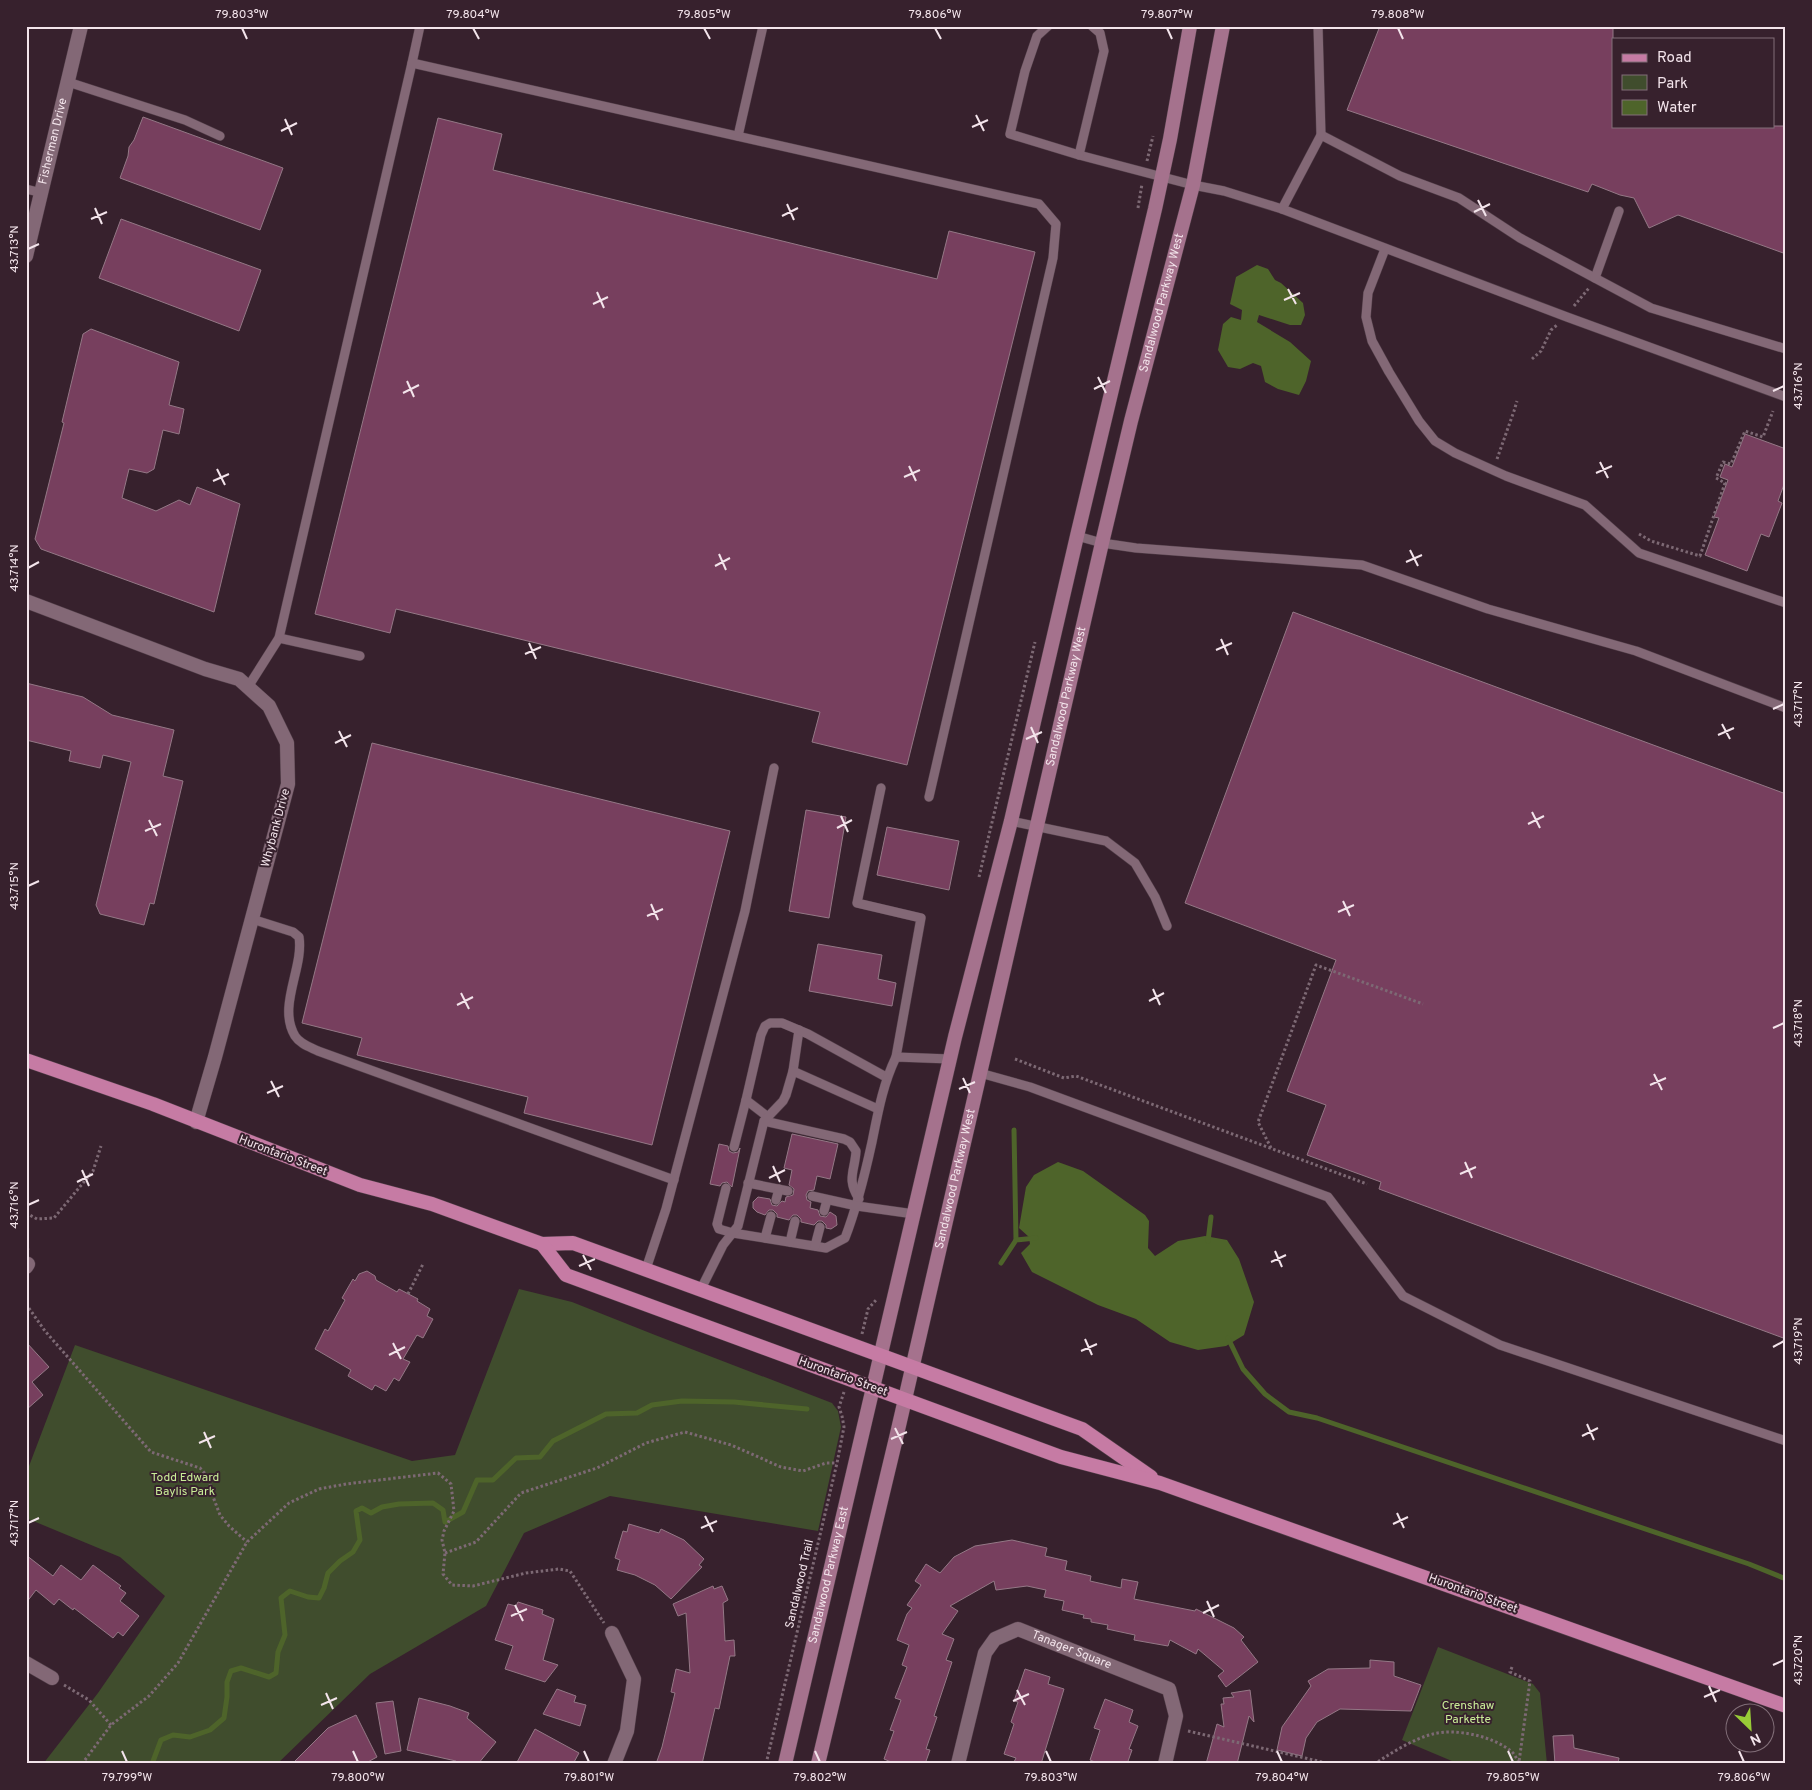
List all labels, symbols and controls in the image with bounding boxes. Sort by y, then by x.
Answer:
text: 79.803°W [215,7,269,23]
text: 79.804°W [446,7,500,23]
text: 79.805°W [677,7,731,23]
text: 79.806°W [908,7,962,23]
text: 79.807°W [1141,7,1193,23]
text: 79.808°W [1371,7,1425,23]
legend [1612,38,1774,128]
text: Road [1657,49,1692,68]
text: Park [1657,75,1688,94]
street label: Fisherman Drive [35,96,71,186]
text: Water [1657,99,1697,118]
text: 43.713°N [7,225,23,273]
street label: Sandalwood Parkway West [1136,232,1188,374]
text: 43.716°N [1791,362,1807,410]
text: 43.714°N [7,544,23,592]
street label: Sandalwood Parkway West [1043,625,1091,768]
text: 43.717°N [1791,681,1807,727]
street label: Whybank Drive [258,787,294,869]
text: 43.715°N [7,862,23,910]
text: 43.718°N [1791,999,1807,1047]
street label: Sandalwood Parkway West [932,1107,980,1251]
street label: Hurontario Street [236,1132,330,1180]
text: 43.716°N [7,1181,23,1229]
text: 43.719°N [1791,1317,1807,1365]
street label: Hurontario Street [796,1353,890,1401]
park label: Todd Edward Baylis Park [151,1470,219,1500]
text: 43.717°N [7,1500,23,1546]
street label: Sandalwood Parkway East [805,1505,853,1645]
street label: Sandalwood Trail [782,1538,818,1630]
street label: Hurontario Street [1426,1570,1520,1618]
street label: Tanager Square [1029,1627,1114,1673]
text: 43.720°N [1791,1635,1807,1685]
park label: Crenshaw Parkette [1442,1698,1495,1728]
north arrow [1724,1702,1774,1752]
text: N [1747,1729,1763,1748]
text: 79.799°W [102,1770,152,1786]
text: 79.800°W [331,1770,385,1786]
text: 79.801°W [564,1770,614,1786]
text: 79.802°W [793,1770,847,1786]
text: 79.803°W [1024,1770,1078,1786]
text: 79.804°W [1255,1770,1309,1786]
text: 79.805°W [1486,1770,1540,1786]
text: 79.806°W [1717,1770,1771,1786]

